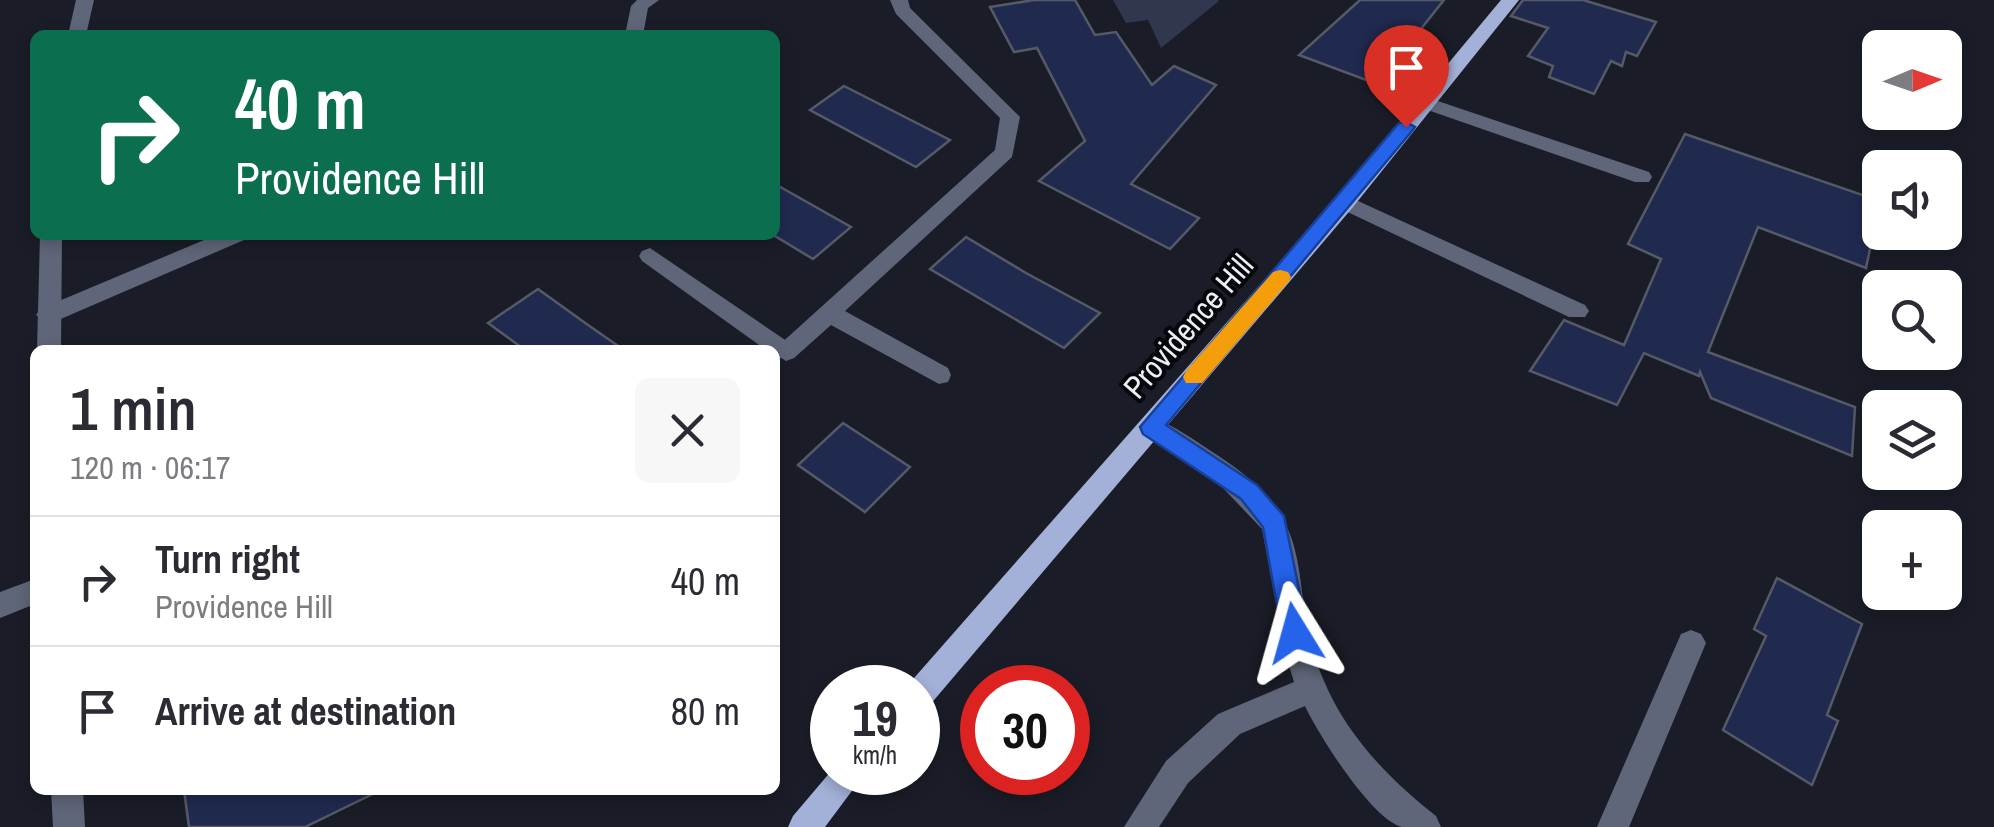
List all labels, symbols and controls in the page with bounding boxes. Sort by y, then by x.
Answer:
pin [1364,25,1449,128]
north arrow [1862,30,1962,130]
map controls [1862,30,1962,610]
icon: arrive [1379,40,1434,95]
text: 40 m [235,57,366,151]
icon: right [70,70,200,200]
text: Providence Hill [235,147,485,208]
button: sound [1862,150,1962,250]
street label: Providence Hill [1113,245,1263,407]
button: search [1862,270,1962,370]
text: 1 min [70,368,197,449]
button: close [635,378,740,483]
button: layers [1862,390,1962,490]
text: 120 m · 06:17 [70,446,230,489]
button: + [1862,510,1962,610]
text: Turn right [155,534,300,585]
icon: right [70,554,125,609]
text: 40 m [671,556,740,607]
position arrow [1243,581,1347,685]
text: Providence Hill [155,585,333,628]
speed limit sign: 30 [960,665,1090,795]
icon: arrive [70,684,125,739]
text: 19 [852,684,898,752]
text: Arrive at destination [155,686,456,737]
text: 80 m [671,686,740,737]
text: km/h [853,738,897,772]

